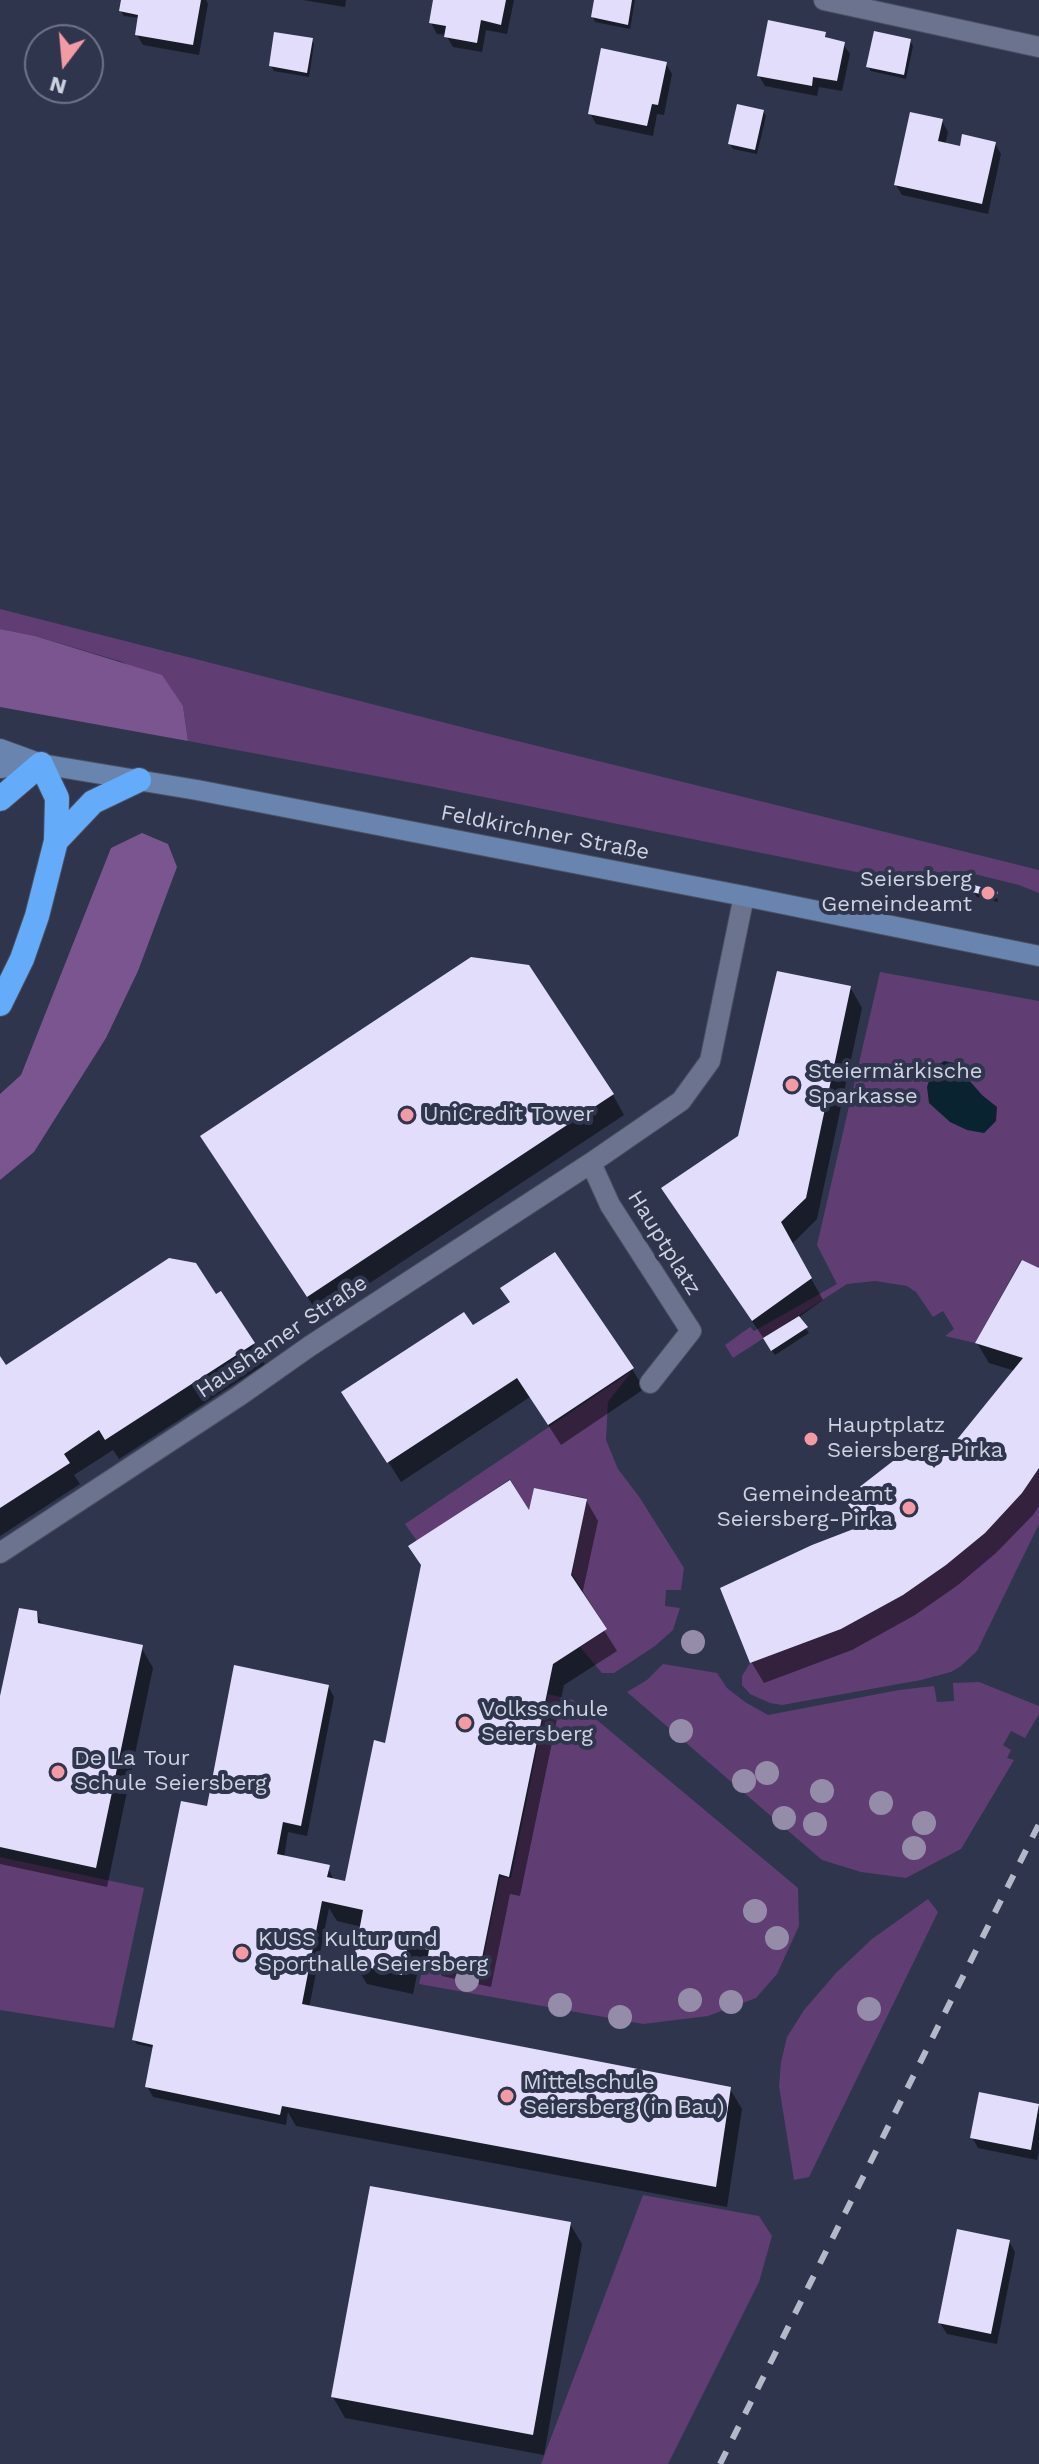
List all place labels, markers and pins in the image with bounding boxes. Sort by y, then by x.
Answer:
place label: Seiersberg Gemeindeamt [821,867,972,918]
marker: Seiersberg Gemeindeamt [979,884,997,902]
place label: Steiermärkische Sparkasse [808,1059,982,1110]
marker: Steiermärkische Sparkasse [783,1076,801,1094]
place label: UniCredit Tower [423,1102,594,1128]
marker: UniCredit Tower [398,1106,416,1124]
place label: Hauptplatz Seiersberg-Pirka [827,1413,1003,1464]
marker: Hauptplatz Seiersberg-Pirka [802,1430,820,1448]
place label: Gemeindeamt Seiersberg-Pirka [717,1482,893,1534]
marker: Gemeindeamt Seiersberg-Pirka [900,1499,918,1517]
place label: Volksschule Seiersberg [481,1697,609,1748]
marker: Volksschule Seiersberg [456,1714,474,1732]
place label: De La Tour Schule Seiersberg [74,1746,267,1798]
marker: De La Tour Schule Seiersberg [49,1763,67,1781]
place label: KUSS Kultur und Sporthalle Seiersberg [258,1927,488,1978]
marker: KUSS Kultur und Sporthalle Seiersberg [233,1944,251,1962]
place label: Mittelschule Seiersberg (in Bau) [523,2070,725,2122]
marker: Mittelschule Seiersberg (in Bau) [498,2087,516,2105]

